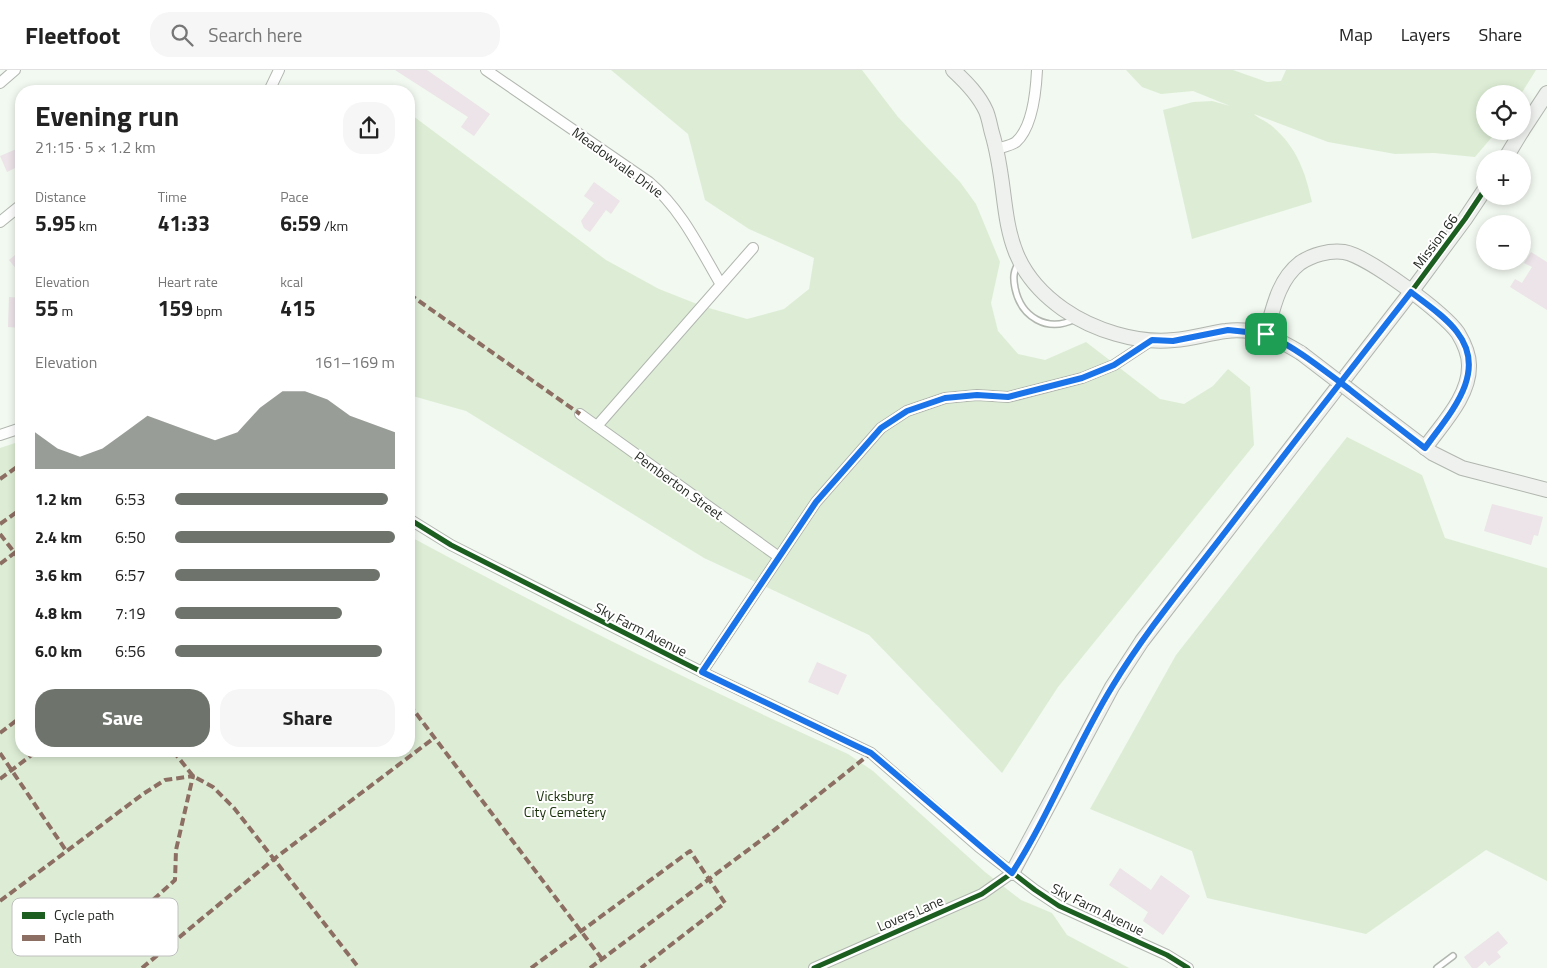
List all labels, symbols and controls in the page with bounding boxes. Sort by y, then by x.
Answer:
search box [150,12,500,57]
text: Fleetfoot [25,17,120,53]
text: Search here [208,20,302,49]
icon: search [168,21,196,49]
text: Map [1339,21,1373,48]
text: Layers [1401,21,1450,48]
text: Share [1478,21,1522,48]
map controls [1476,85,1531,270]
button: locate [1476,85,1531,140]
text: Evening run [35,94,179,137]
button: share [343,102,395,154]
street label: Meadowvale Drive [568,122,668,202]
text: 21:15 · 5 × 1.2 km [35,135,156,159]
button: + [1476,150,1531,205]
text: Distance [35,186,86,207]
text: Time [158,186,187,207]
text: Pace [280,186,309,207]
text: 5.95 [35,207,76,239]
text: 41:33 [158,207,210,239]
text: 6:59 [280,207,321,239]
street label: Mission 66 [1407,209,1463,273]
text: km [76,215,97,236]
text: /km [321,215,348,236]
button: − [1476,215,1531,270]
text: Elevation [35,271,89,292]
text: Heart rate [158,271,218,292]
text: kcal [280,271,303,292]
text: 55 [35,292,59,324]
text: 159 [158,292,193,324]
text: 415 [280,292,316,324]
text: m [59,300,73,321]
text: bpm [193,300,222,321]
pin [1245,313,1287,355]
icon: arrive [1252,320,1280,348]
text: Elevation [35,350,97,374]
text: 161–169 m [314,350,395,374]
street label: Pemberton Street [630,446,728,524]
text: 1.2 km [35,487,82,511]
text: 6:53 [115,487,145,511]
text: 2.4 km [35,525,82,549]
text: 6:50 [115,525,145,549]
text: 3.6 km [35,563,82,587]
text: 6:57 [115,563,145,587]
street label: Sky Farm Avenue [591,597,691,661]
text: 4.8 km [35,601,82,625]
text: 7:19 [115,601,145,625]
text: 6.0 km [35,639,82,663]
text: 6:56 [115,639,145,663]
button: Save [35,689,210,747]
button: Share [220,689,395,747]
park label: Vicksburg City Cemetery [524,785,606,822]
street label: Sky Farm Avenue [1048,877,1148,941]
street label: Lovers Lane [874,890,946,936]
legend [12,898,178,956]
text: Cycle path [54,904,114,925]
text: Path [54,927,82,948]

